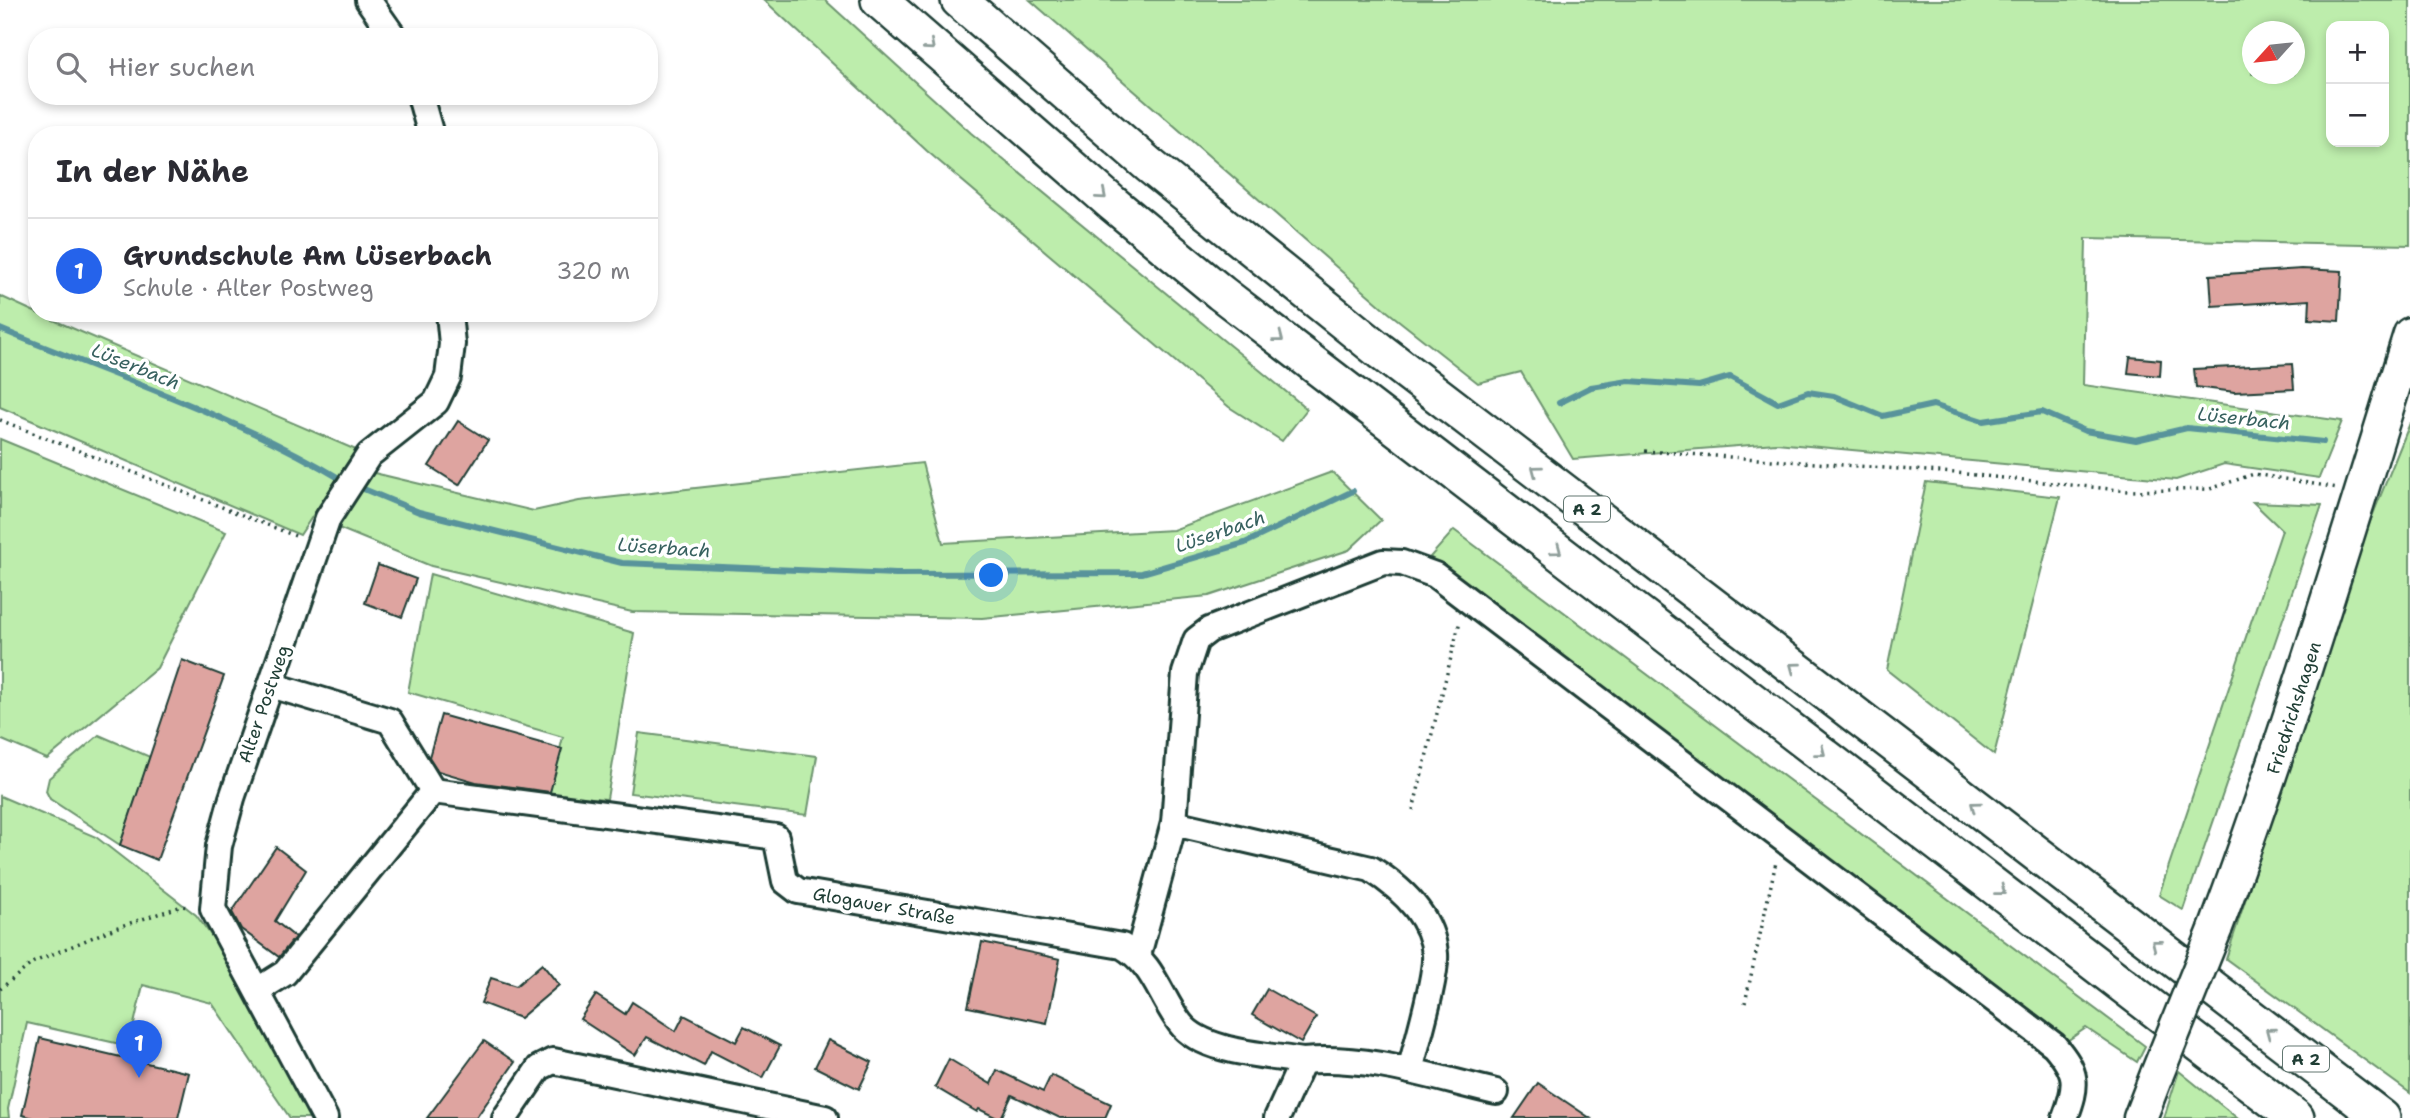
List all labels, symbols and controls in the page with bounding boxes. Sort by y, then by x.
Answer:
north arrow [2242,21,2305,84]
map controls [2326,21,2389,147]
button: + [2326,21,2389,84]
search box [28,28,658,105]
one-way arrow [922,37,935,50]
icon: search [52,48,90,86]
text: Hier suchen [108,49,255,84]
button: − [2326,84,2389,147]
text: In der Nähe [56,151,249,192]
one-way arrow [1094,187,1107,199]
text: Grundschule Am Lüserbach [123,238,492,273]
text: 1 [74,256,84,286]
text: 320 m [556,256,630,286]
text: Schule · Alter Postweg [123,273,374,303]
one-way arrow [1271,329,1283,342]
water label: Lüserbach [88,337,184,396]
water label: Lüserbach [2196,401,2292,436]
one-way arrow [1531,465,1544,478]
road number: A 2 [1564,496,1610,522]
water label: Lüserbach [1172,504,1268,558]
water label: Lüserbach [617,532,711,563]
one-way arrow [1549,542,1561,555]
your location [974,558,1008,592]
street label: Friedrichshagen [2261,639,2327,777]
street label: Alter Postweg [233,642,295,766]
one-way arrow [1790,663,1802,676]
one-way arrow [1813,744,1826,757]
one-way arrow [1970,801,1983,814]
street label: Glogauer Straße [811,882,957,930]
one-way arrow [1993,883,2006,896]
one-way arrow [2151,940,2163,953]
pin: 1 [116,1020,162,1078]
one-way arrow [2265,1028,2278,1040]
road number: A 2 [2283,1046,2329,1072]

